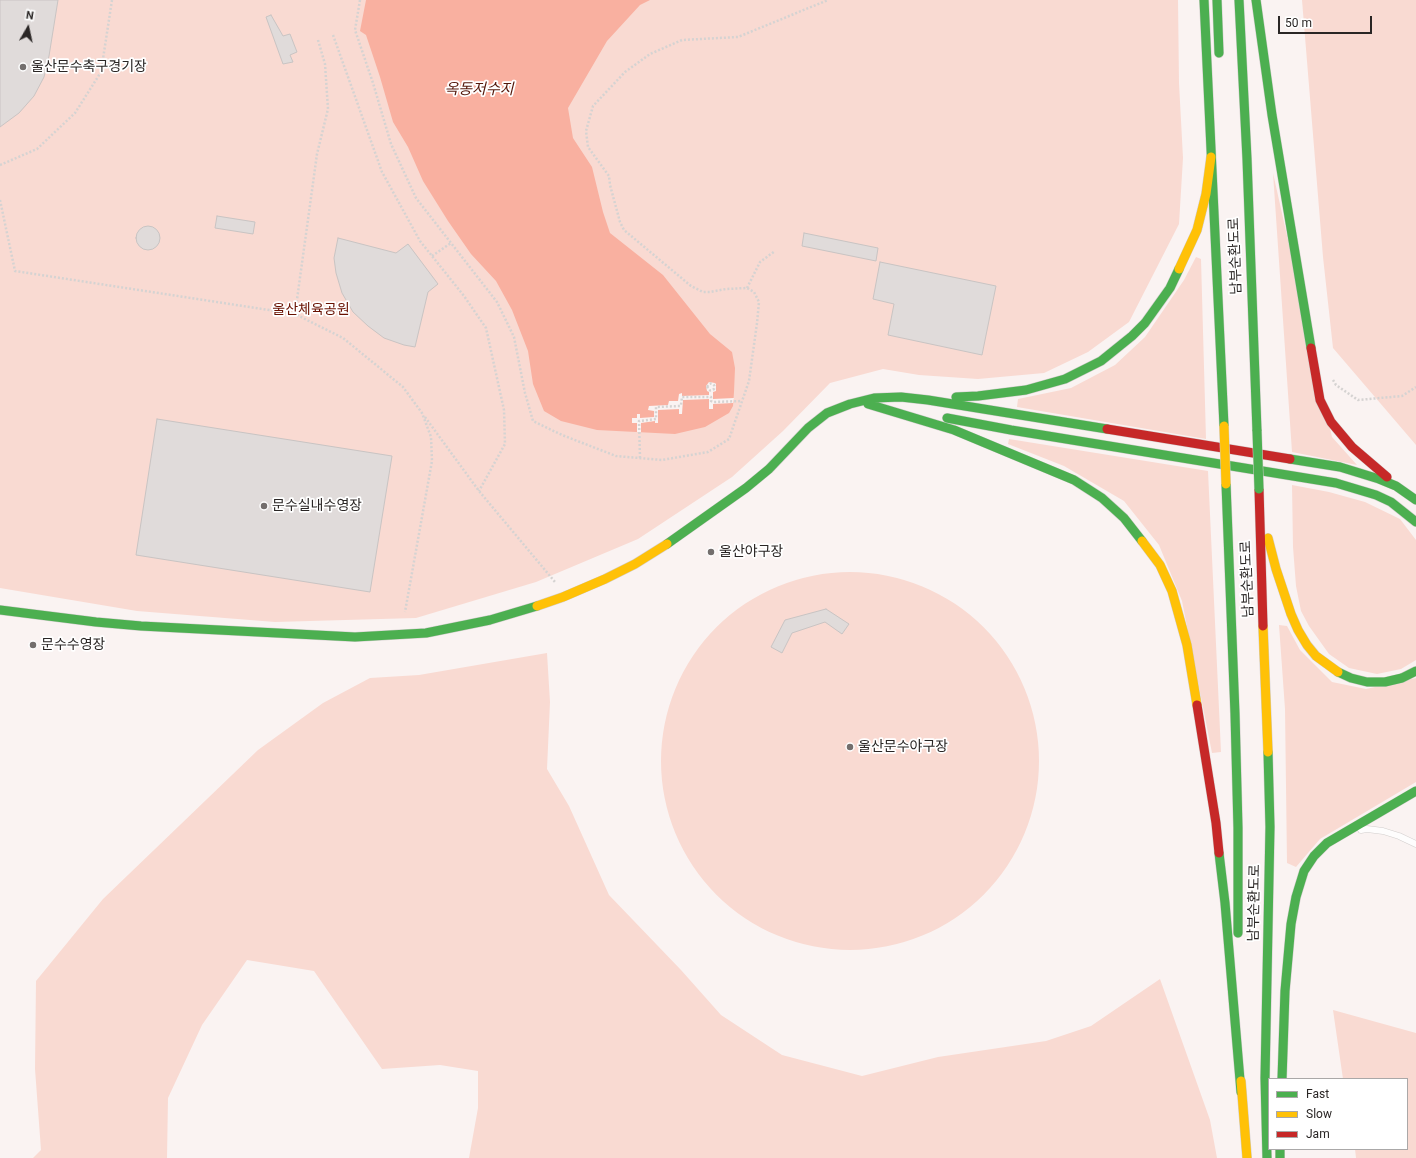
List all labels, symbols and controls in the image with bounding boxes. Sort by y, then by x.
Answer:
north arrow [8,8,48,48]
scale bar [1280,8,1374,34]
text: N [25,9,35,23]
text: 50 m [1285,16,1312,30]
place label: 울산문수축구경기장 [31,59,147,75]
marker: 울산문수축구경기장 [18,62,28,72]
water label: 옥동저수지 [445,81,513,99]
street label: 남부순환도로 [1226,217,1246,295]
park label: 울산체육공원 [272,302,350,318]
place label: 문수실내수영장 [272,498,362,514]
marker: 문수실내수영장 [259,501,269,511]
street label: 남부순환도로 [1238,540,1258,618]
place label: 울산야구장 [719,544,783,560]
marker: 울산야구장 [706,547,716,557]
place label: 문수수영장 [41,637,105,653]
marker: 문수수영장 [28,640,38,650]
place label: 울산문수야구장 [858,739,948,755]
marker: 울산문수야구장 [845,742,855,752]
street label: 남부순환도로 [1246,864,1264,942]
legend [1268,1078,1408,1150]
text: Fast [1306,1087,1329,1101]
text: Slow [1306,1107,1332,1121]
text: Jam [1306,1127,1330,1141]

